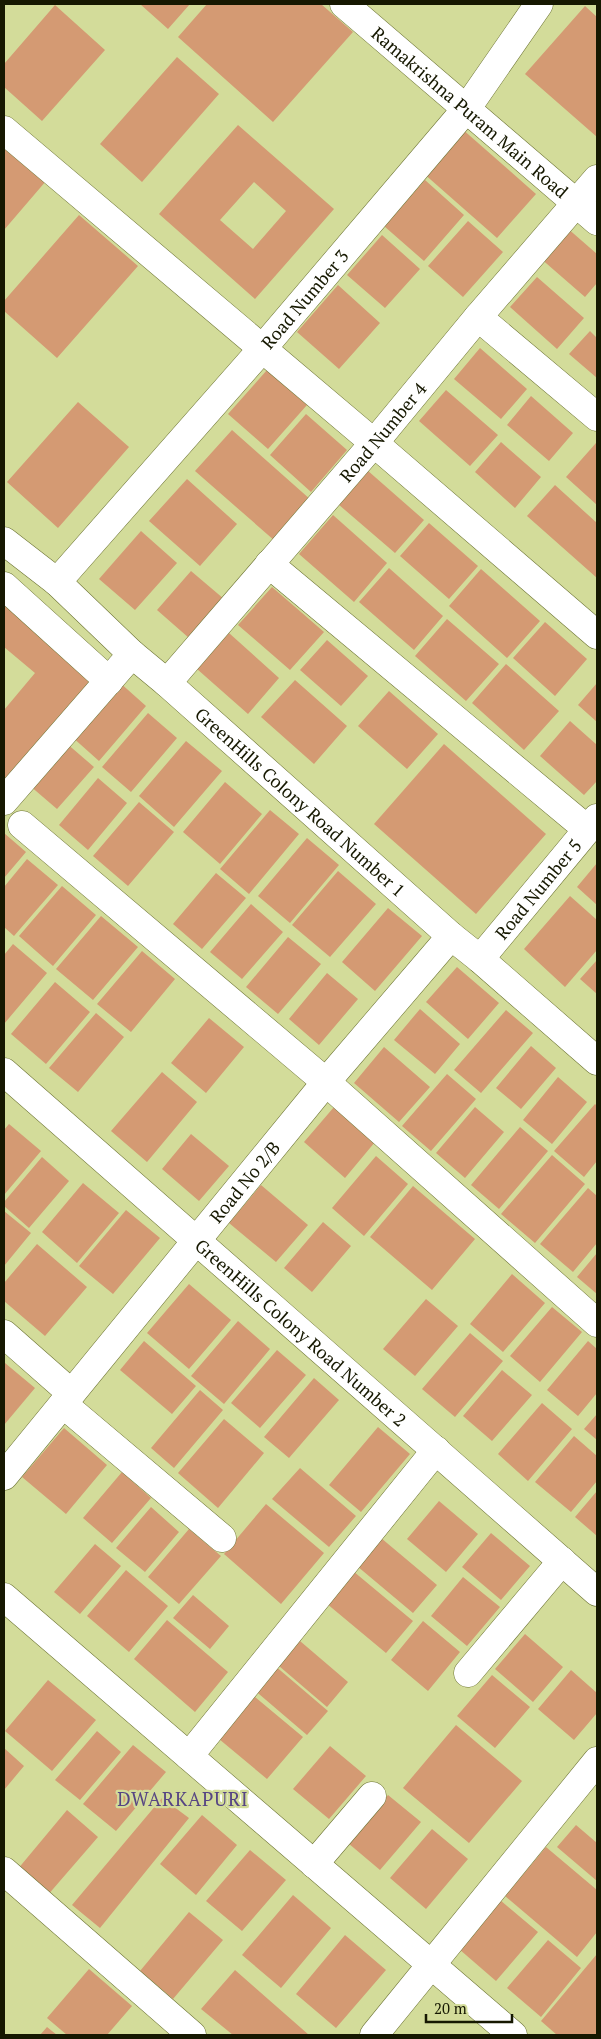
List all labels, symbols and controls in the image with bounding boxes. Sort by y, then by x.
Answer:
street label: Ramakrishna Puram Main Road [367,21,573,203]
street label: Road Number 3 [255,244,354,354]
street label: Road Number 4 [334,377,432,487]
street label: GreenHills Colony Road Number 1 [190,702,411,902]
street label: Road Number 5 [489,834,587,944]
street label: Road No 2/B [204,1136,285,1228]
street label: GreenHills Colony Road Number 2 [190,1233,412,1432]
district label: DWARKAPURI [117,1786,249,1811]
scale bar [426,1992,512,2024]
text: 20 m [434,1998,467,2018]

